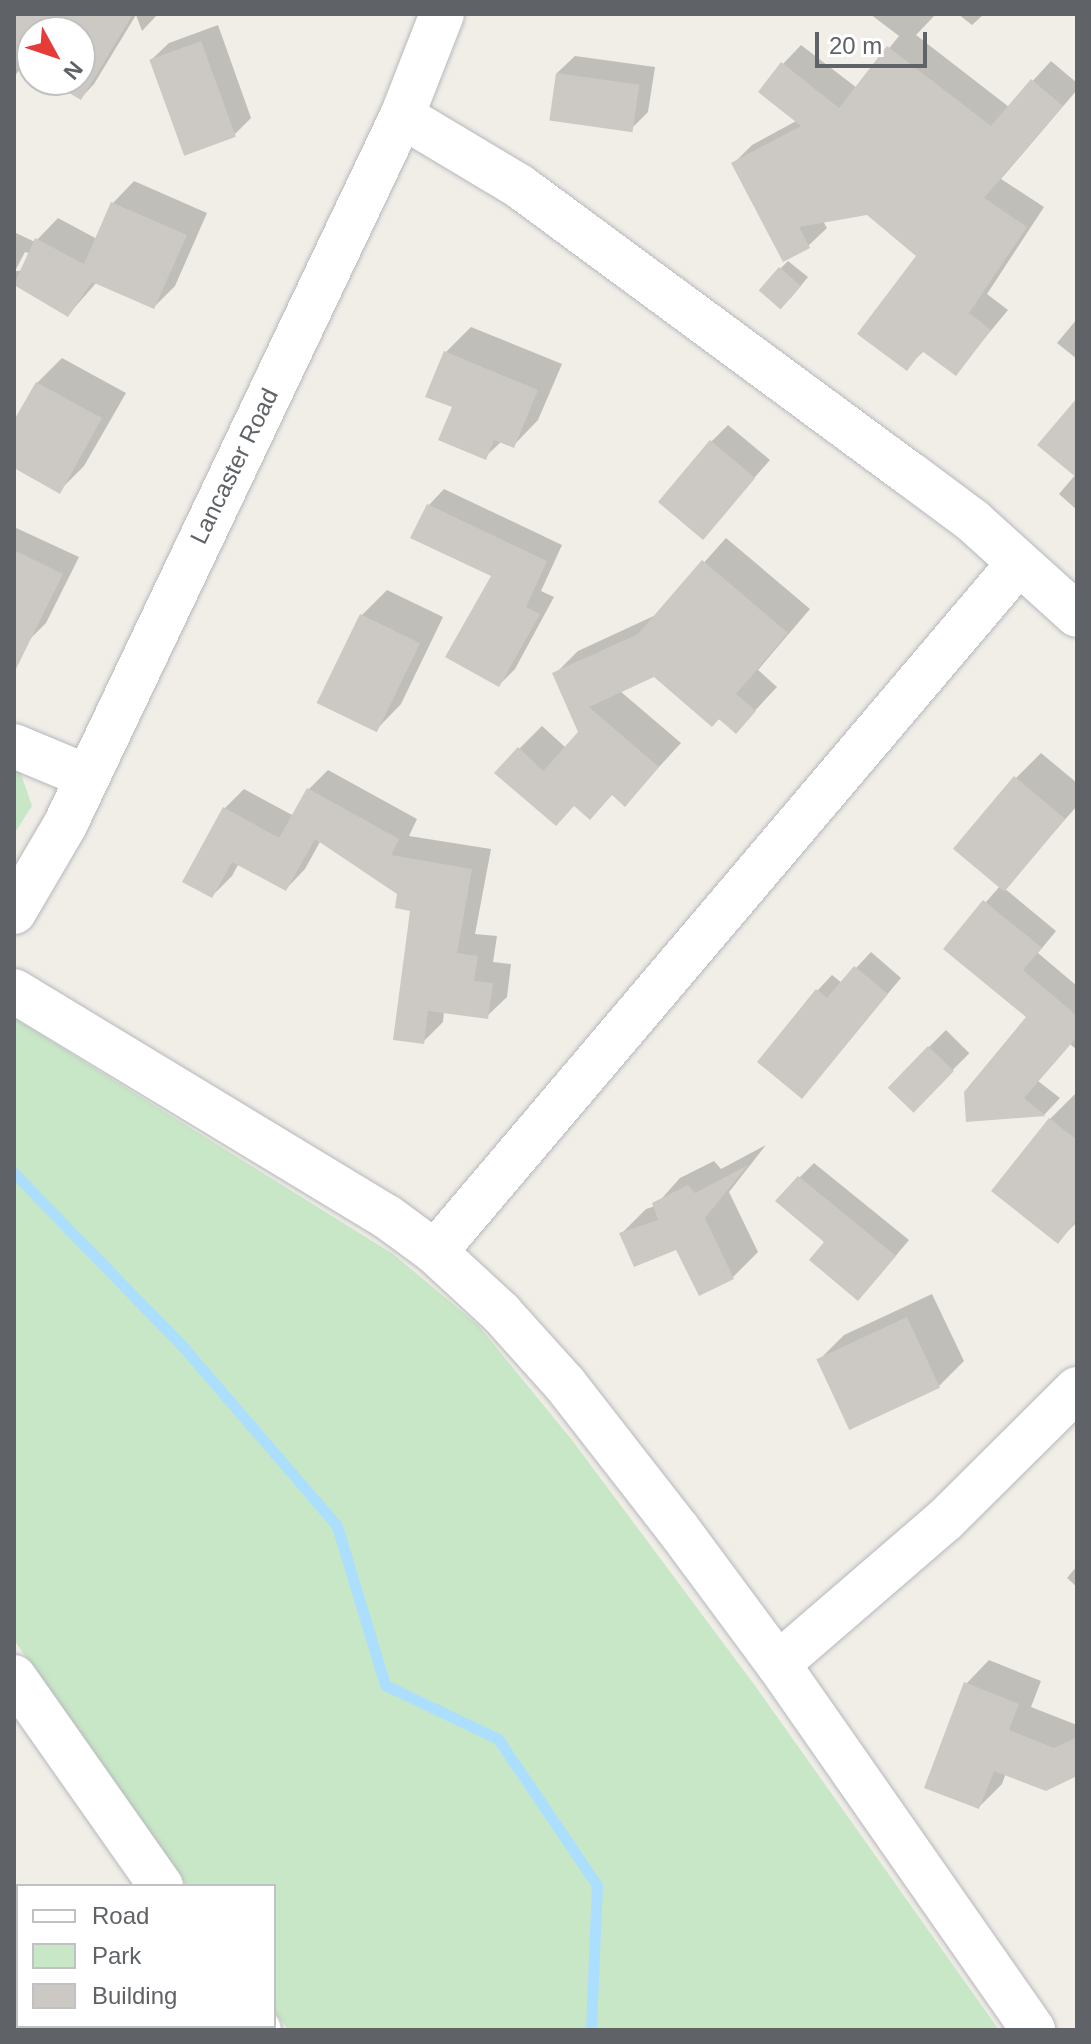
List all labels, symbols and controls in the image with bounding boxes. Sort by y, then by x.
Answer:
north arrow [16,16,96,96]
scale bar [819,16,931,66]
text: 20 m [829,32,882,59]
text: N [59,56,88,85]
street label: Lancaster Road [184,384,284,548]
legend [16,1884,276,2028]
text: Road [92,1902,149,1929]
text: Park [92,1942,141,1969]
text: Building [92,1982,177,2009]

